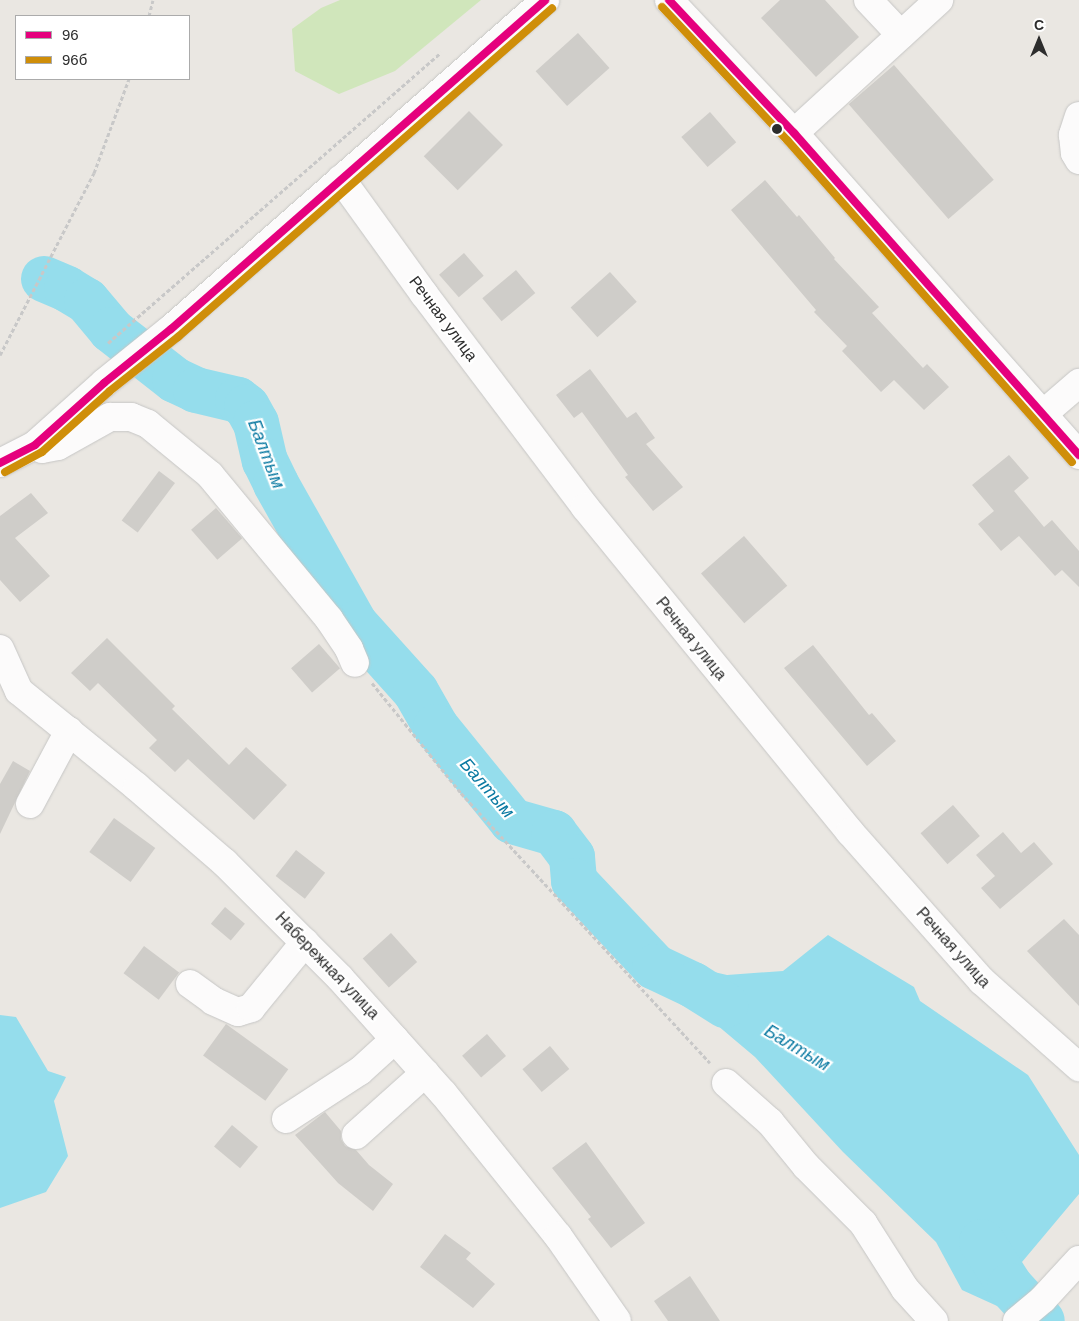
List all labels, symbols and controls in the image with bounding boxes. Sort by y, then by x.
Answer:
legend [15,15,190,80]
north arrow [1014,15,1064,65]
text: С [1034,17,1044,33]
text: 96 [62,26,79,43]
text: 96б [62,51,87,68]
unlabelled marker [772,124,782,134]
street label: Речная улица [405,273,481,365]
water label: Балтым [243,416,289,492]
street label: Речная улица [652,594,730,684]
water label: Балтым [455,754,519,822]
street label: Речная улица [912,904,994,992]
street label: Набережная улица [271,908,383,1024]
water label: Балтым [760,1020,834,1076]

